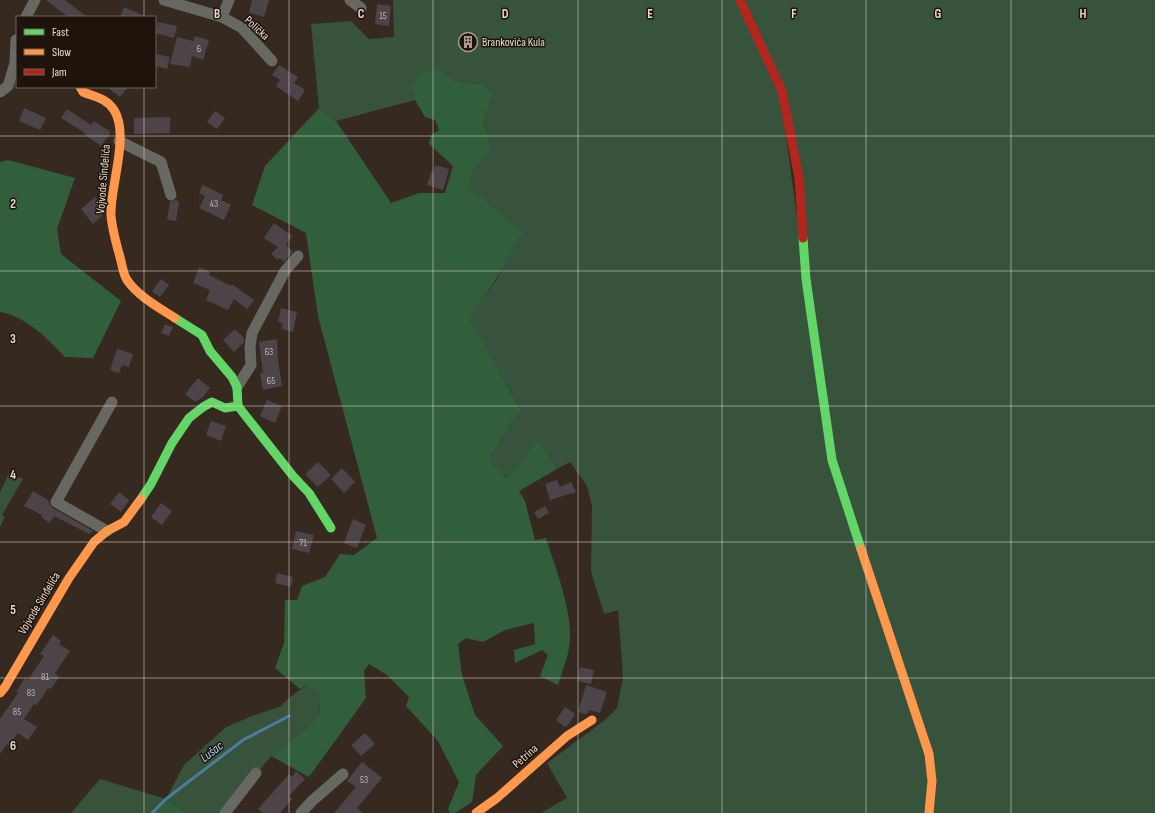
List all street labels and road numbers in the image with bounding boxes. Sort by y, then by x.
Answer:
street label: Polička [241,13,273,44]
street label: Vojvode Sinđelića [93,143,114,214]
street label: Vojvode Sinđelića [15,569,64,637]
street label: Petrina [509,741,541,772]

